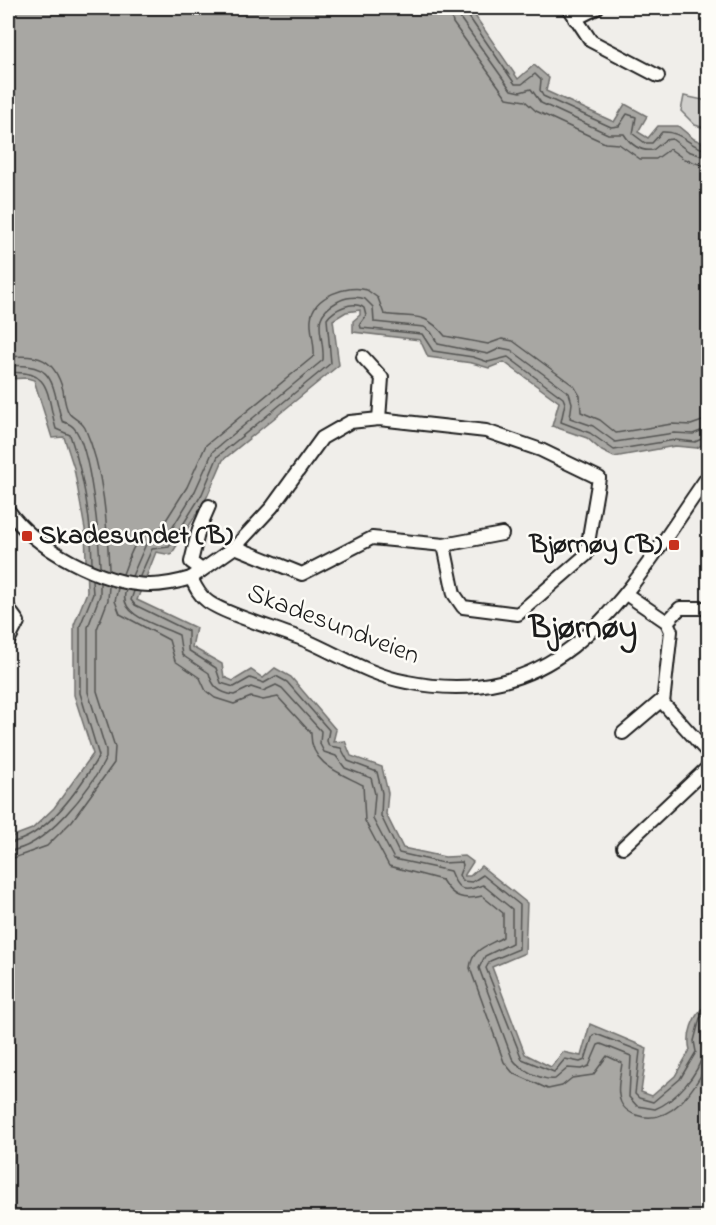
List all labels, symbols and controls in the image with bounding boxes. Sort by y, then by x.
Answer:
place label: Skadesundet (B) [39,517,233,556]
place label: Bjørnøy (B) [527,526,662,565]
marker: Skadesundet (B) [20,529,34,543]
marker: Bjørnøy (B) [667,538,681,552]
street label: Skadesundveien [241,574,425,676]
district label: Bjørnøy [527,605,637,654]

